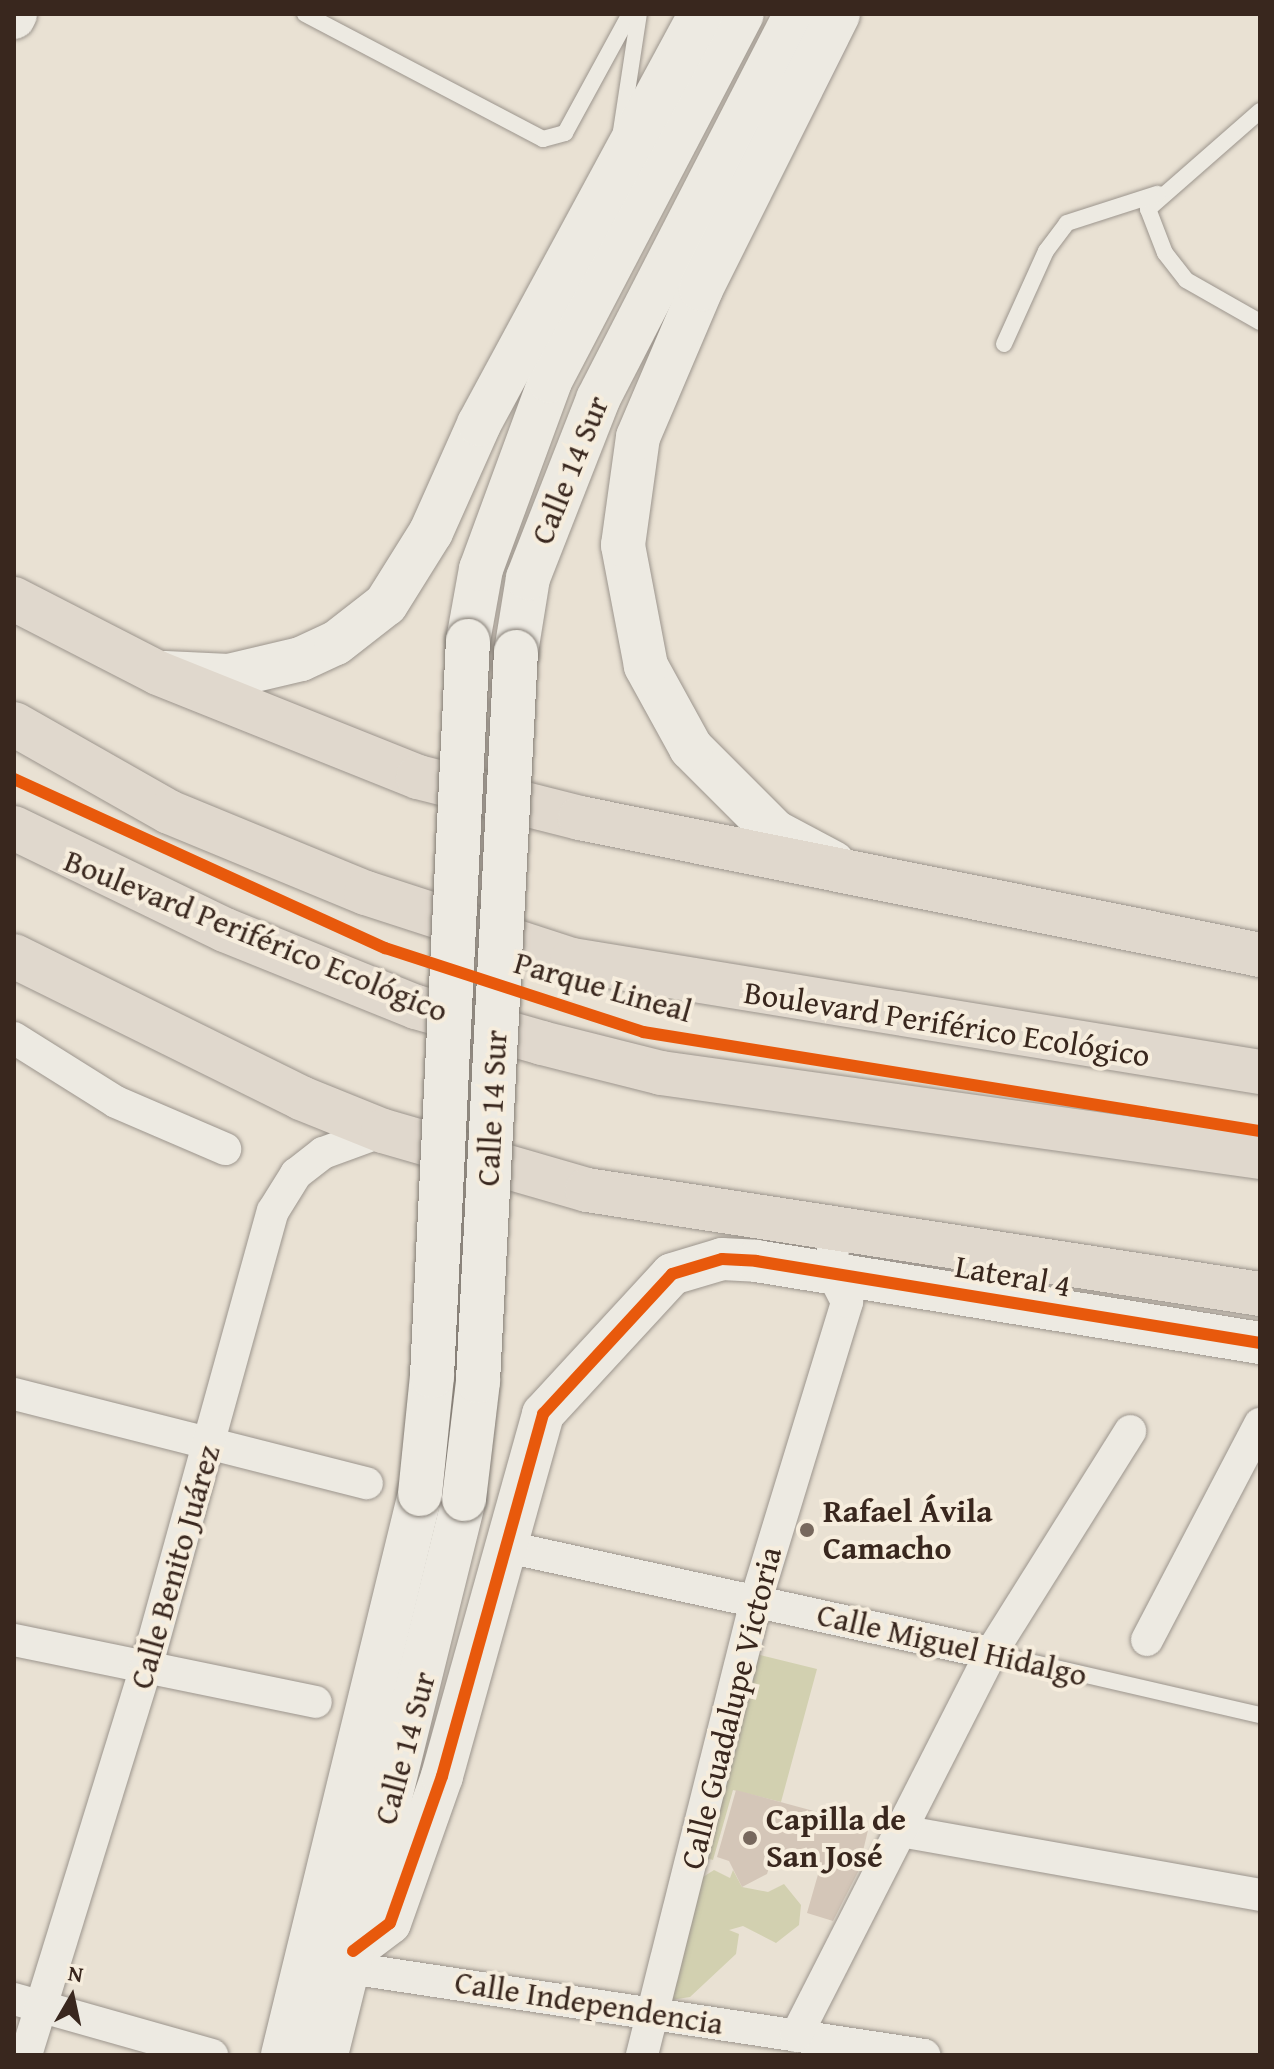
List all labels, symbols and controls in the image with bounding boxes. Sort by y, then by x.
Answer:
street label: Calle 14 Sur [523,390,617,550]
street label: Boulevard Periférico Ecológico [59,841,453,1031]
street label: Parque Lineal [510,943,696,1031]
street label: Boulevard Periférico Ecológico [741,973,1153,1075]
street label: Calle 14 Sur [469,1029,515,1187]
street label: Lateral 4 [952,1247,1074,1305]
street label: Calle Benito Juárez [122,1441,228,1693]
place label: Rafael Ávila Camacho [823,1493,993,1568]
marker: Rafael Ávila Camacho [798,1521,816,1539]
street label: Calle Guadalupe Victoria [672,1543,790,1873]
street label: Calle Miguel Hidalgo [813,1595,1091,1695]
street label: Calle 14 Sur [366,1667,444,1829]
place label: Capilla de San José [766,1801,906,1876]
marker: Capilla de San José [741,1829,759,1847]
text: N [66,1956,86,1990]
north arrow [32,1957,112,2037]
street label: Calle Independencia [452,1963,726,2043]

